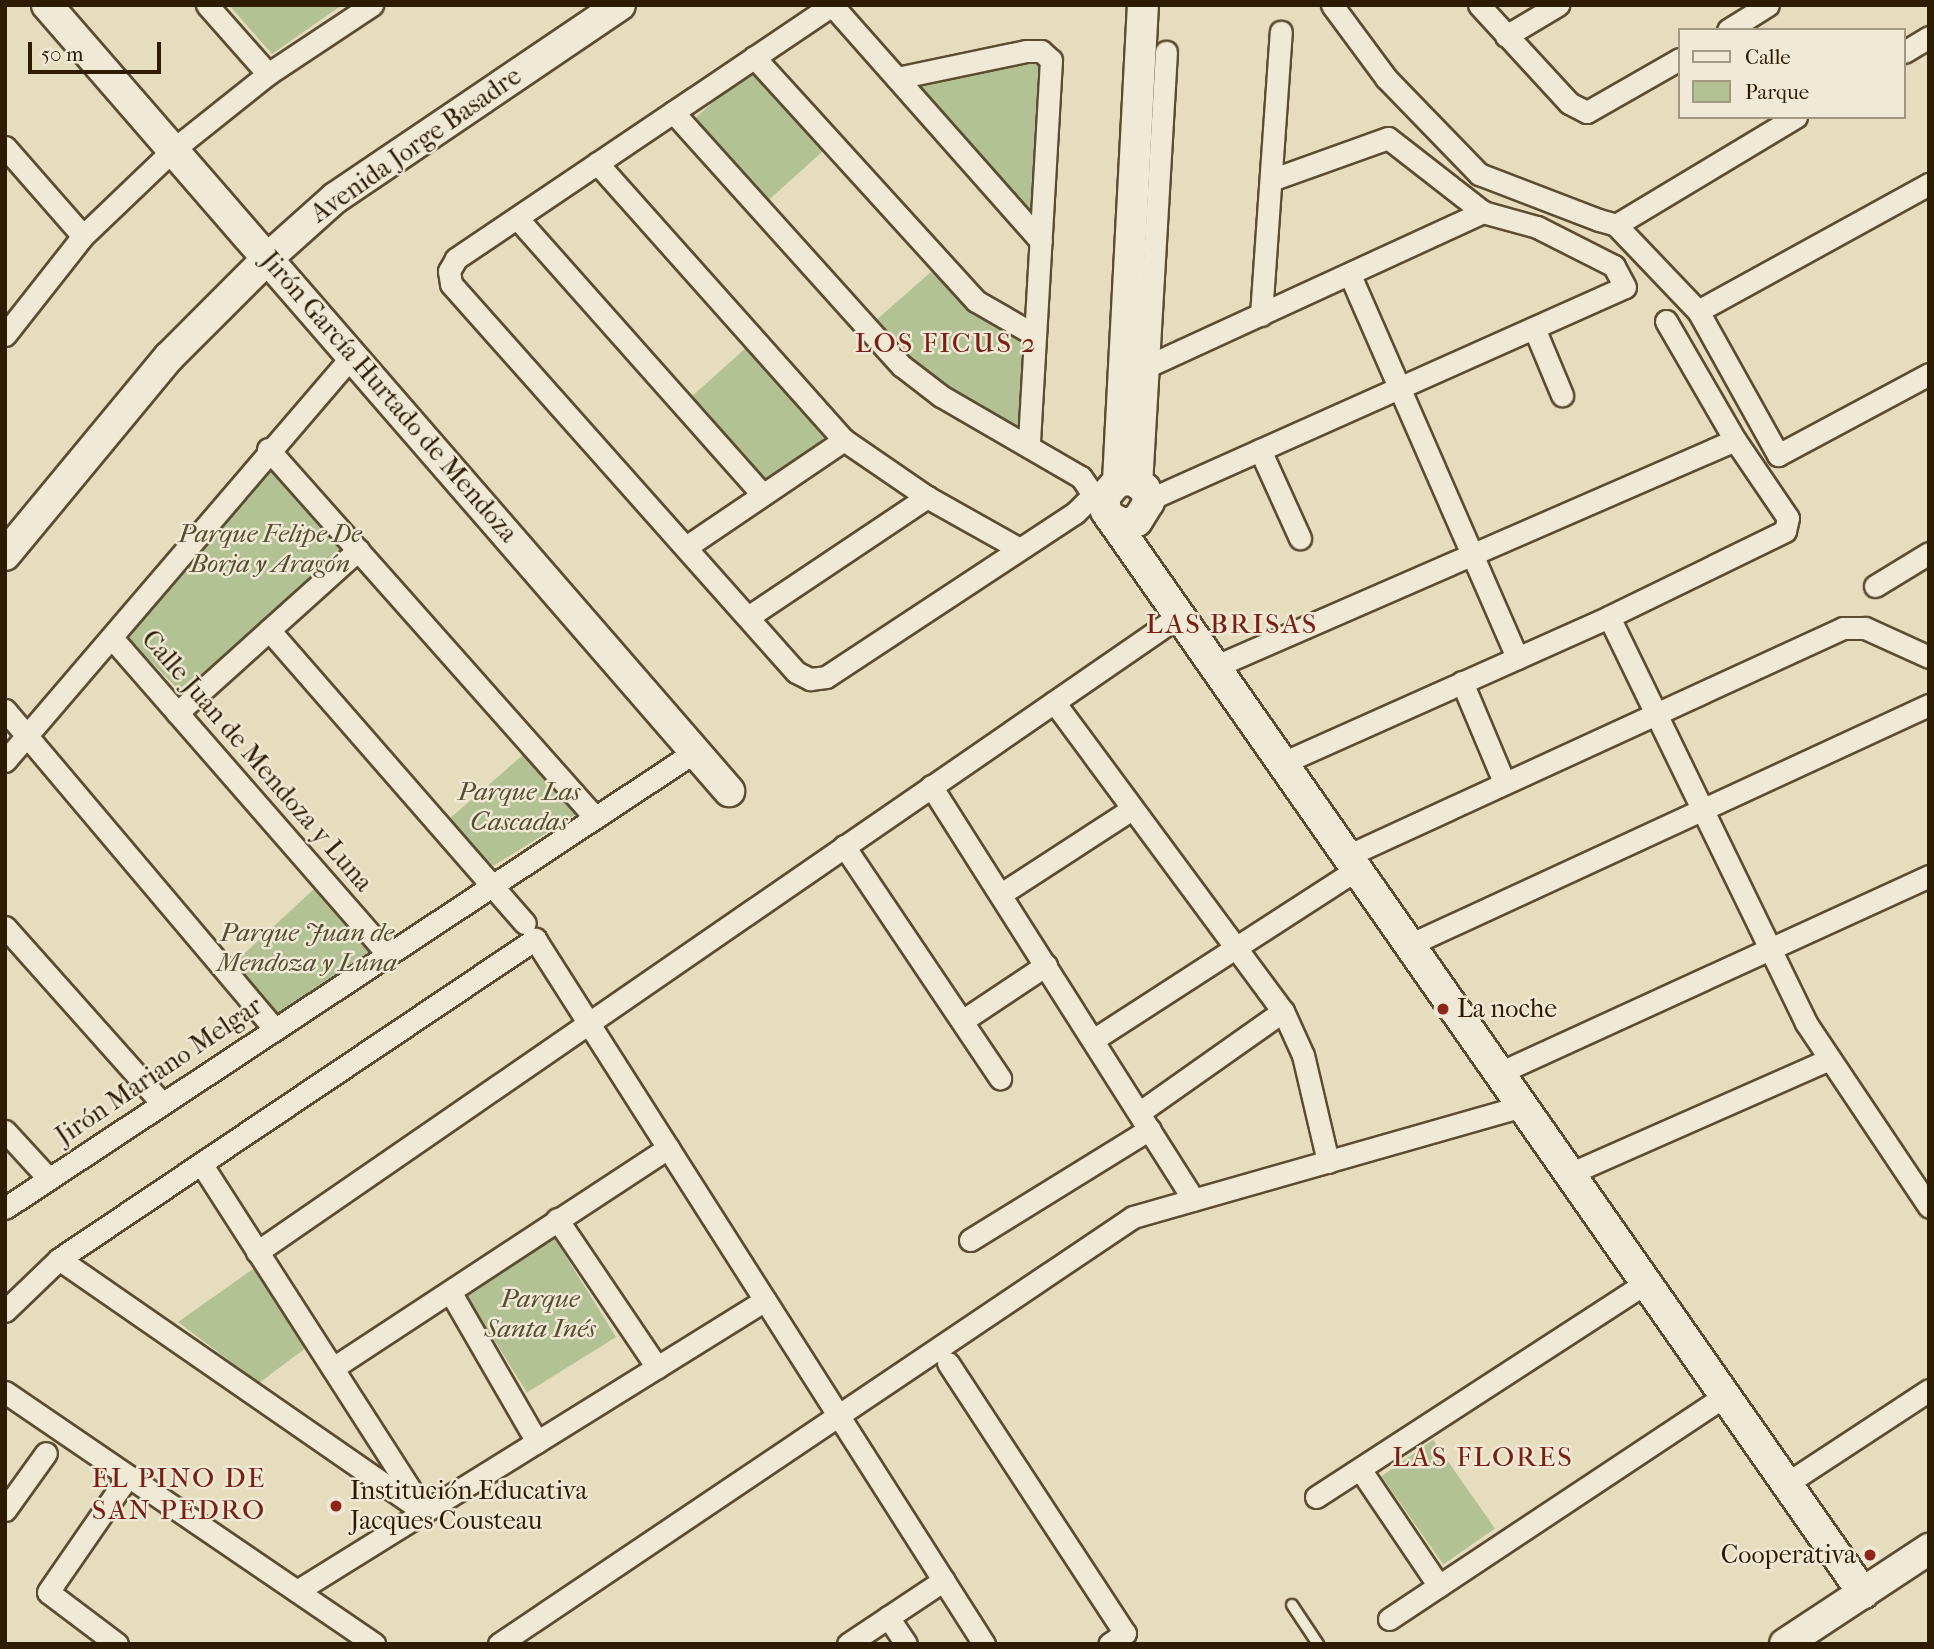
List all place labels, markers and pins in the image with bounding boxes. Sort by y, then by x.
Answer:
place label: La noche [1457,993,1557,1025]
marker: La noche [1435,1001,1451,1017]
place label: Institución Educativa Jacques Cousteau [350,1475,588,1536]
marker: Institución Educativa Jacques Cousteau [328,1498,344,1514]
place label: Cooperativa [1721,1539,1856,1571]
marker: Cooperativa [1862,1547,1878,1563]

